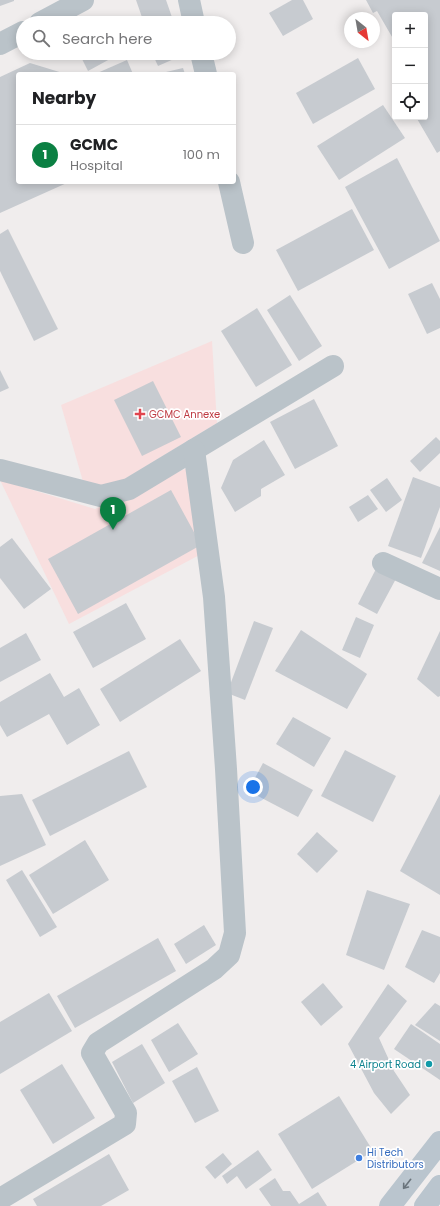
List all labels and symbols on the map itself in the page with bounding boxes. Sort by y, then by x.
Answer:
north arrow [344,12,380,48]
place label: GCMC Annexe [149,407,220,422]
marker: GCMC Annexe [134,408,146,420]
pin: 1 [100,497,126,530]
your location [243,777,263,797]
place label: 4 Airport Road [350,1057,421,1072]
marker: 4 Airport Road [424,1059,434,1069]
place label: Hi Tech Distributors [367,1145,424,1172]
marker: Hi Tech Distributors [354,1153,364,1163]
one-way arrow [403,1178,412,1189]

